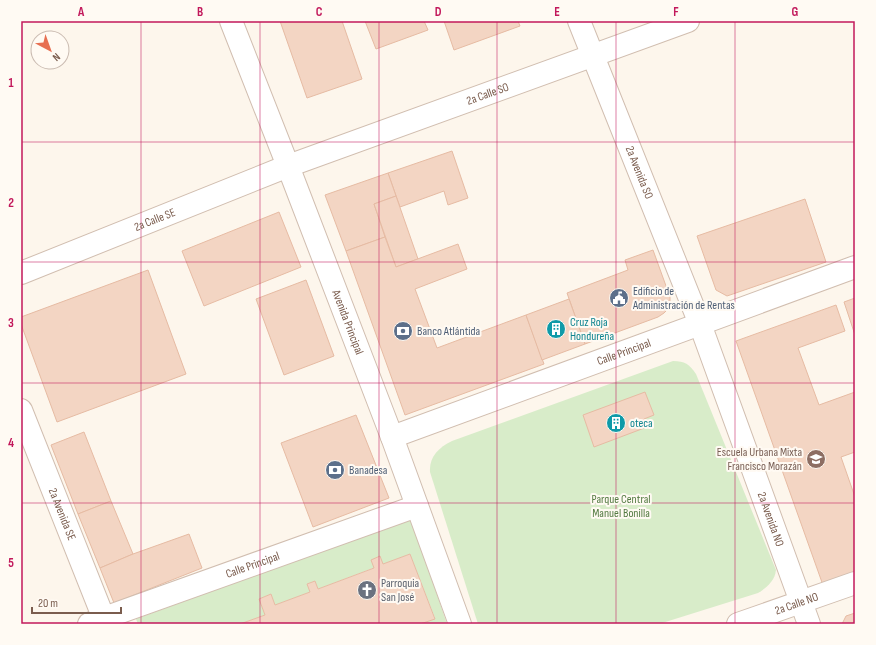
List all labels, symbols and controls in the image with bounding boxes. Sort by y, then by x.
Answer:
text: A [77,4,85,20]
text: B [197,4,203,20]
text: C [316,4,323,20]
text: D [435,4,442,20]
text: E [554,4,560,20]
text: F [673,4,679,20]
text: G [792,4,799,20]
north arrow [30,30,70,70]
text: N [50,50,63,64]
text: 1 [8,75,14,91]
street label: 2a Calle SO [465,80,511,109]
street label: 2a Avenida SO [622,144,656,201]
text: 2 [8,195,14,211]
street label: 2a Calle SE [132,205,178,235]
place label: Edificio de Administración de Rentas [632,284,735,313]
street label: Avenida Principal [328,287,367,357]
public building icon: Edificio de Administración de Rentas [608,287,630,309]
text: 3 [8,315,14,331]
place label: Cruz Roja Hondureña [570,315,614,344]
building icon: Cruz Roja Hondureña [545,318,567,340]
bank icon: Banco Atlántida [392,320,414,342]
place label: Banco Atlántida [417,324,481,339]
street label: Calle Principal [595,336,653,369]
building icon: oteca [605,412,627,434]
place label: oteca [630,416,653,431]
text: 4 [8,435,14,451]
place label: Escuela Urbana Mixta Francisco Morazán [717,445,802,474]
school or university icon: Escuela Urbana Mixta Francisco Morazán [805,448,827,470]
bank icon: Banadesa [324,459,346,481]
place label: Banadesa [349,463,388,478]
street label: 2a Avenida SE [45,486,79,543]
street label: 2a Avenida NO [754,490,787,549]
park label: Parque Central Manuel Bonilla [591,492,651,521]
street label: Calle Principal [224,549,282,582]
text: 5 [8,555,14,571]
place label: Parroquia San José [381,576,419,605]
church icon: Parroquia San José [356,579,378,601]
scale bar [32,589,121,615]
street label: 2a Calle NO [773,589,820,618]
text: 20 m [38,596,58,611]

